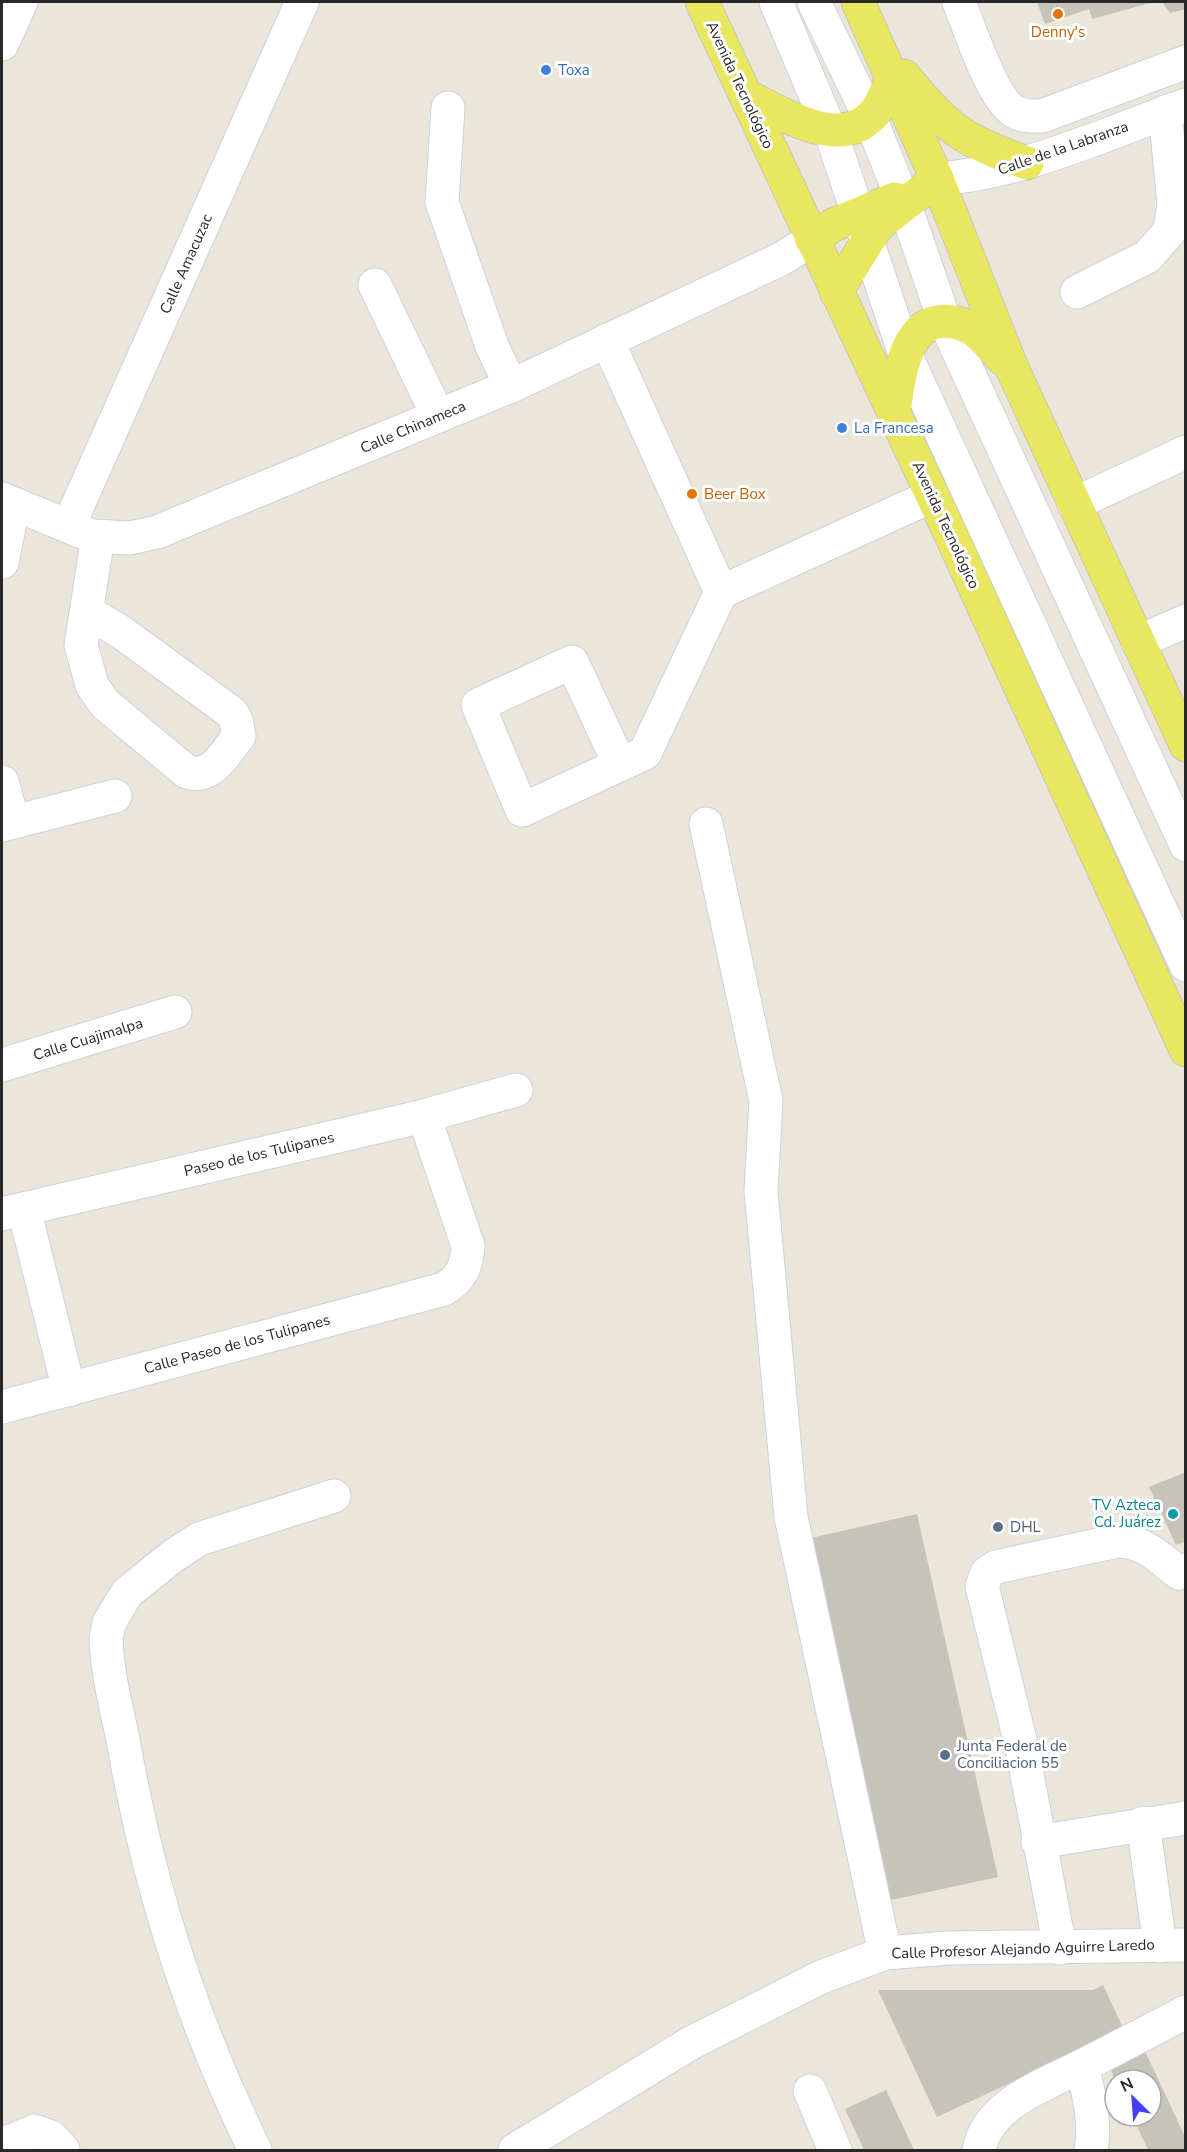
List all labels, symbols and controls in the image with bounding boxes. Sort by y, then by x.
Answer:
marker: Denny's [1051,7,1065,21]
street label: Avenida Tecnológico [702,18,778,152]
place label: Denny's [1031,22,1085,42]
place label: Toxa [558,60,590,80]
marker: Toxa [539,63,553,77]
street label: Calle de la Labranza [995,116,1131,180]
street label: Calle Amacuzac [155,211,217,317]
street label: Calle Chinameca [357,396,469,458]
place label: La Francesa [854,418,934,438]
marker: La Francesa [835,421,849,435]
street label: Avenida Tecnológico [908,458,984,592]
place label: Beer Box [704,484,766,504]
marker: Beer Box [685,487,699,501]
street label: Calle Cuajimalpa [31,1013,145,1065]
street label: Paseo de los Tulipanes [182,1127,336,1181]
street label: Calle Paseo de los Tulipanes [142,1309,332,1379]
place label: TV Azteca Cd. Juárez [1092,1495,1161,1532]
marker: TV Azteca Cd. Juárez [1166,1507,1180,1521]
place label: DHL [1010,1517,1041,1537]
marker: DHL [991,1520,1005,1534]
place label: Junta Federal de Conciliacion 55 [956,1736,1067,1773]
marker: Junta Federal de Conciliacion 55 [938,1748,952,1762]
street label: Calle Profesor Alejando Aguirre Laredo [891,1934,1155,1964]
north arrow [1103,2068,1163,2128]
text: N [1117,2073,1137,2098]

